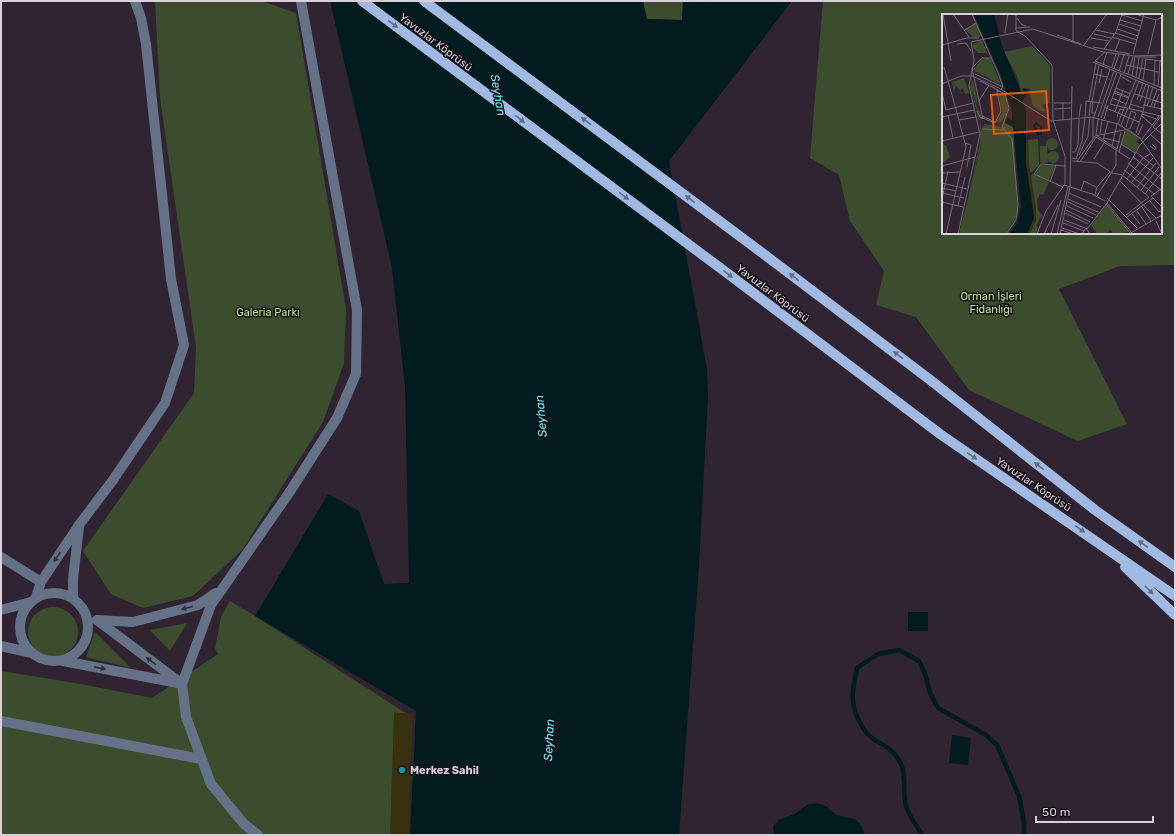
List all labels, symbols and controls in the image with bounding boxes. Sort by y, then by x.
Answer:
street label: Yavuzlar Köprüsü [397,11,475,74]
inset map [942,14,1162,234]
one-way arrow [388,20,399,28]
water label: Seyhan [487,73,509,117]
one-way arrow [514,115,525,123]
one-way arrow [581,118,591,126]
one-way arrow [619,192,629,200]
one-way arrow [685,195,696,203]
street label: Yavuzlar Köprüsü [734,262,812,325]
one-way arrow [723,270,734,278]
one-way arrow [789,273,800,281]
park label: Orman İşleri Fidanlığı [960,289,1022,316]
park label: Galeria Parkı [236,306,300,319]
one-way arrow [893,351,904,360]
water label: Seyhan [532,394,550,438]
one-way arrow [967,452,977,460]
street label: Yavuzlar Köprüsü [994,454,1074,514]
one-way arrow [1034,462,1045,470]
one-way arrow [1074,525,1085,533]
one-way arrow [1138,540,1148,548]
one-way arrow [54,551,61,563]
one-way arrow [1144,585,1154,595]
one-way arrow [181,605,193,611]
one-way arrow [146,656,157,665]
one-way arrow [94,665,107,671]
water label: Seyhan [541,719,557,761]
place label: Merkez Sahil [410,764,479,777]
marker: Merkez Sahil [397,765,407,775]
scale bar [1036,798,1153,824]
text: 50 m [1042,805,1070,819]

